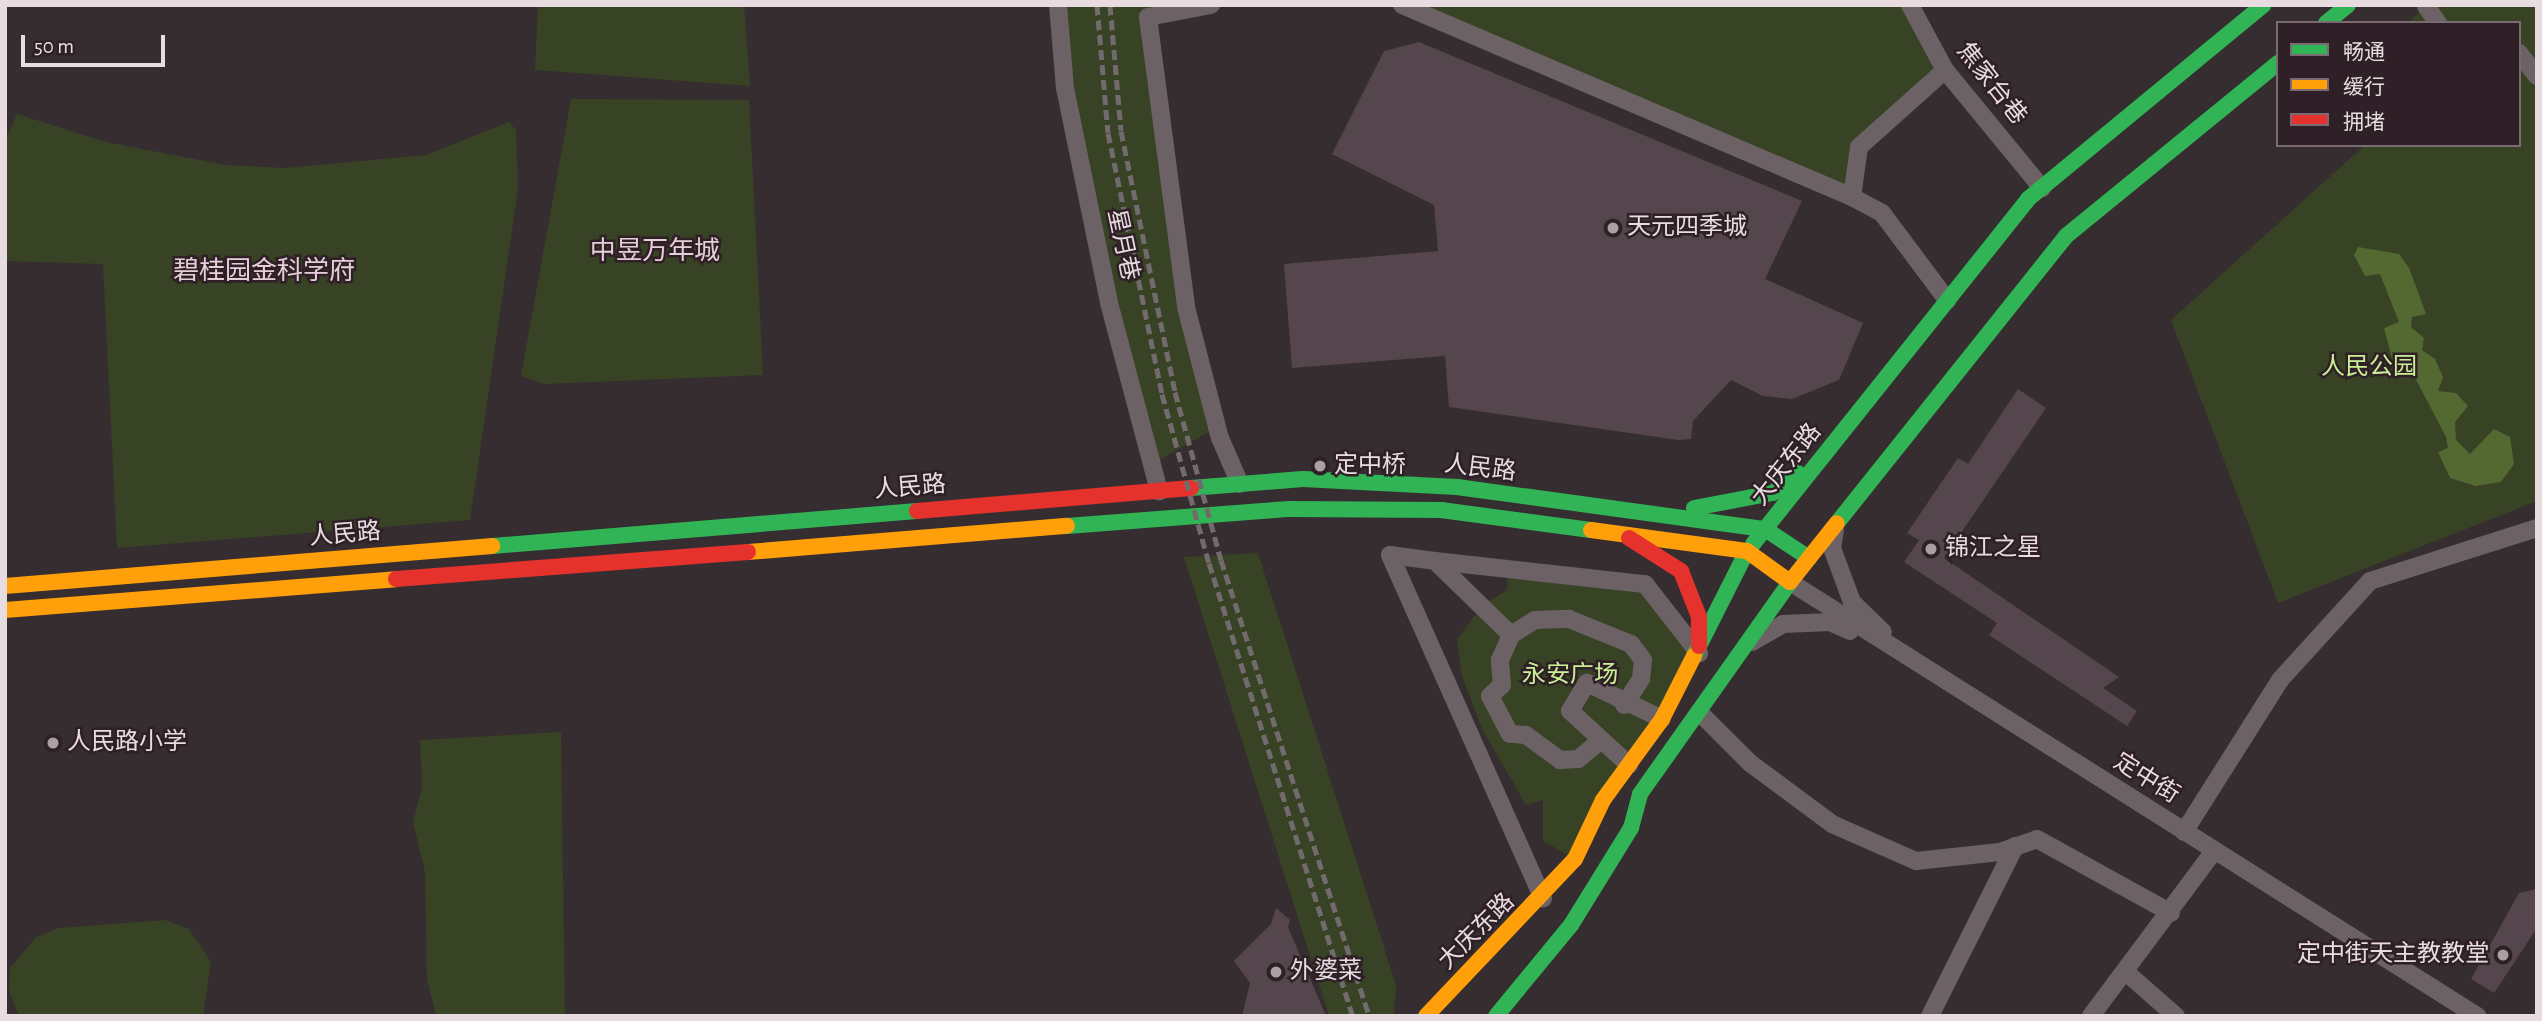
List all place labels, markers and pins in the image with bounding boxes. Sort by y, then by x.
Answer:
place label: 天元四季城 [1627,214,1747,242]
marker: 天元四季城 [1605,220,1621,236]
place label: 定中桥 [1334,452,1406,480]
marker: 定中桥 [1312,458,1328,474]
place label: 锦江之星 [1945,535,2041,563]
marker: 锦江之星 [1923,541,1939,557]
place label: 人民路小学 [67,729,187,757]
marker: 人民路小学 [45,735,61,751]
place label: 定中街天主教教堂 [2297,941,2489,969]
marker: 定中街天主教教堂 [2495,947,2511,963]
place label: 外婆菜 [1290,958,1362,986]
marker: 外婆菜 [1268,964,1284,980]

